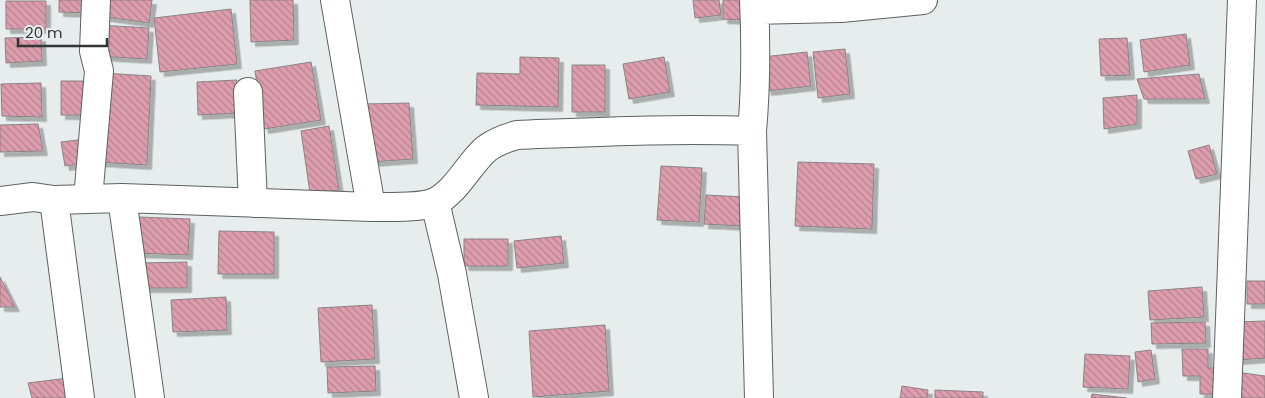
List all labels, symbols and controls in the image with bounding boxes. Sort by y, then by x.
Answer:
scale bar [18,15,106,47]
text: 20 m [25,22,63,43]

